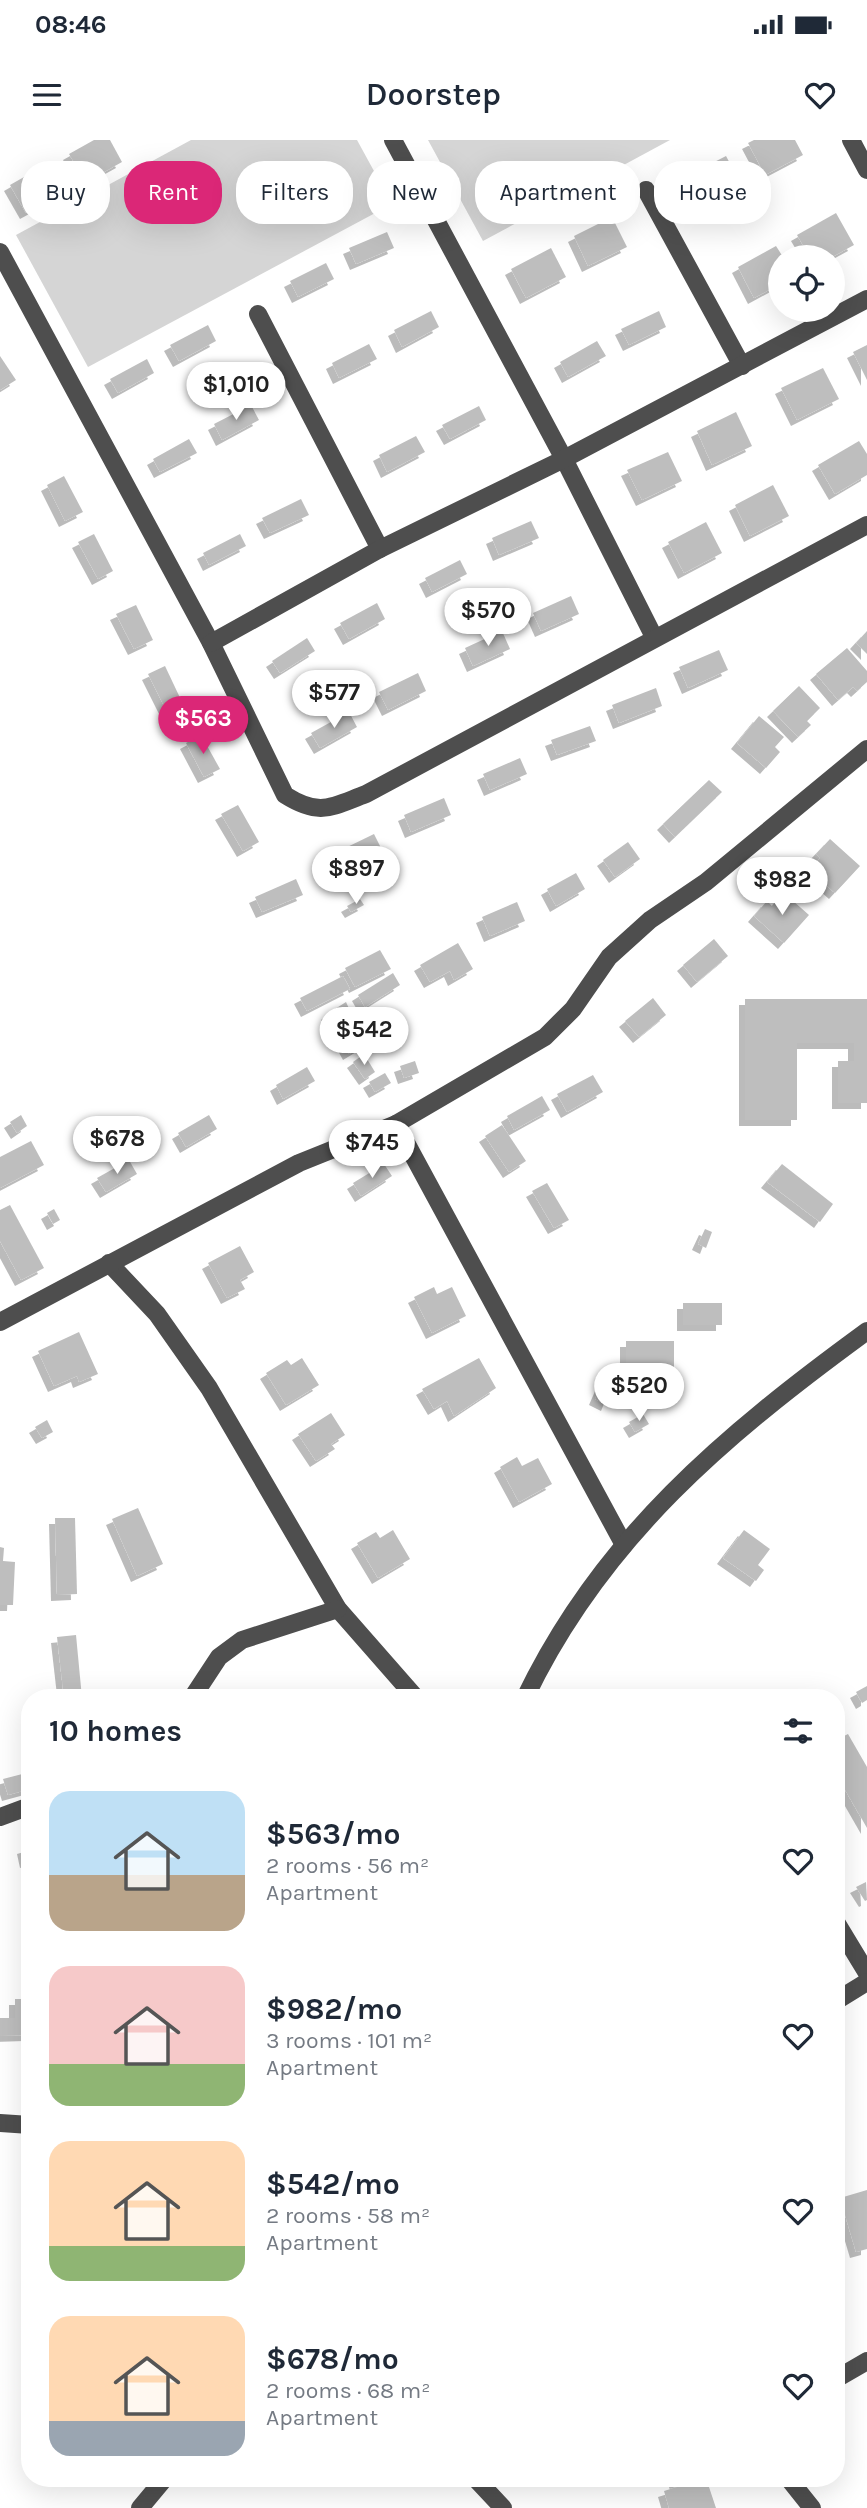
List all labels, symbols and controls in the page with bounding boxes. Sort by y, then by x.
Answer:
text: 08:46 [35,9,107,40]
icon: menu [28,76,66,114]
text: Doorstep [366,76,501,113]
icon: heart [801,76,839,114]
chip: Buy [21,161,110,224]
chip: Rent [124,161,222,224]
chip: Filters [236,161,353,224]
chip: New [367,161,461,224]
chip: Apartment [475,161,640,224]
chip: House [654,161,771,224]
map controls [768,245,845,322]
button: locate [768,245,845,322]
pin: $1,010 [179,362,293,422]
text: $1,010 [202,371,270,398]
pin: $570 [447,588,529,648]
text: $570 [460,597,516,624]
pin: $577 [293,670,375,730]
text: $577 [308,679,360,706]
pin: $563 [162,696,244,756]
text: $563 [174,705,232,732]
pin: $897 [315,846,397,906]
text: $897 [328,855,384,882]
pin: $982 [741,858,823,917]
text: $982 [753,866,811,893]
pin: $542 [323,1007,405,1067]
text: $542 [336,1016,392,1043]
pin: $678 [76,1116,158,1176]
pin: $745 [331,1121,413,1180]
text: $678 [89,1125,145,1152]
text: $745 [345,1129,399,1156]
pin: $520 [598,1364,680,1423]
text: $520 [610,1372,668,1399]
icon: filters [779,1712,817,1750]
text: 10 homes [49,1713,182,1749]
text: $563/mo [266,1816,401,1852]
icon: home [105,1819,189,1903]
icon: heart [779,1842,817,1880]
text: 2 rooms · 56 m² [266,1852,429,1879]
text: Apartment [266,1879,378,1906]
text: $982/mo [266,1991,402,2027]
icon: home [105,1994,189,2078]
icon: heart [779,2017,817,2055]
text: 3 rooms · 101 m² [266,2027,432,2054]
text: Apartment [266,2054,378,2081]
text: $542/mo [266,2166,400,2202]
icon: home [105,2169,189,2253]
icon: heart [779,2192,817,2230]
text: 2 rooms · 58 m² [266,2202,430,2229]
text: Apartment [266,2229,378,2256]
text: $678/mo [266,2341,399,2377]
icon: home [105,2344,189,2428]
icon: heart [779,2367,817,2405]
text: 2 rooms · 68 m² [266,2377,430,2404]
text: Apartment [266,2404,378,2431]

